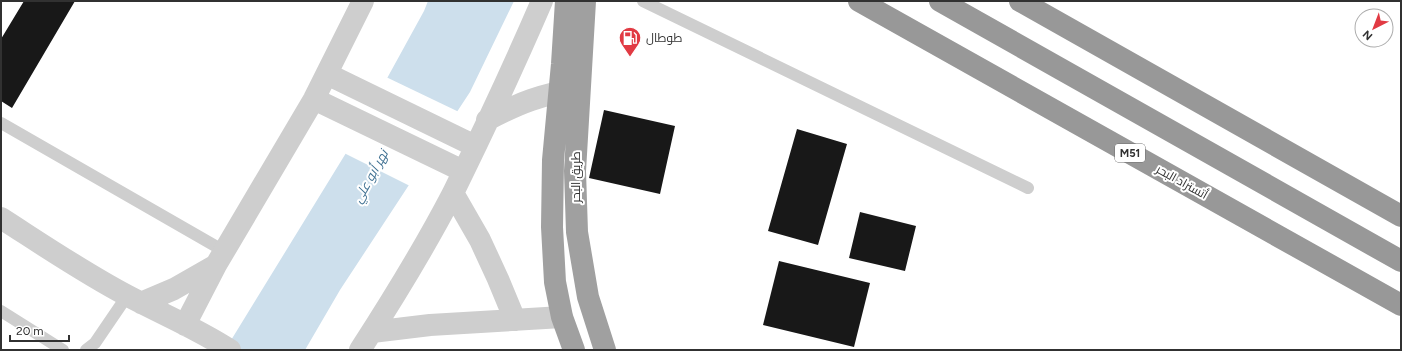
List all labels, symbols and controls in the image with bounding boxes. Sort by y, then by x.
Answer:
north arrow [1354,8,1394,48]
fuel station icon: طوطال [617,25,643,58]
text: N [1360,27,1375,43]
place label: طوطال [646,31,682,45]
road number: M51 [1115,144,1145,162]
water label: نهر أبو علي [349,145,394,207]
street label: طريق البحر [569,151,583,204]
street label: أتستراد البحر [1153,161,1211,202]
scale bar [10,317,69,343]
text: 20 m [16,324,44,338]

